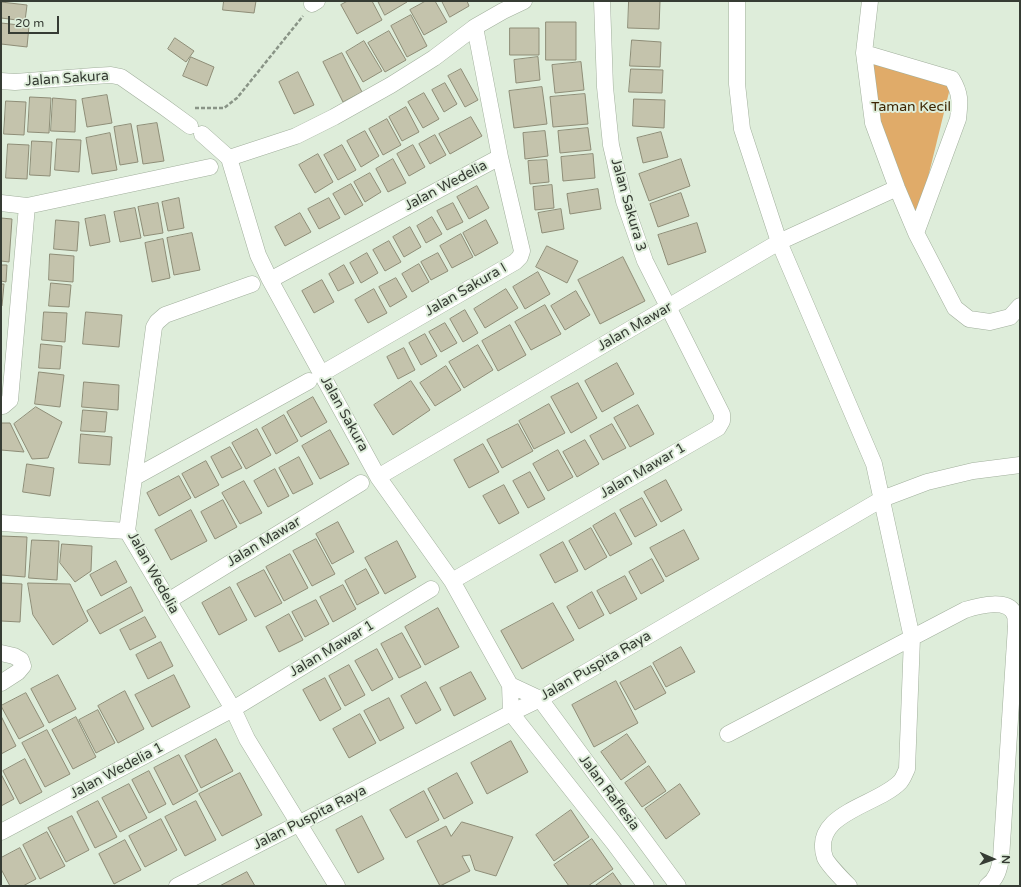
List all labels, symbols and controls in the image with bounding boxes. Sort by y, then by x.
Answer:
scale bar [10,8,61,34]
text: 20 m [15,16,44,30]
street label: Jalan Sakura [25,68,109,90]
park label: Taman Kecil [871,99,951,115]
street label: Jalan Sakura 3 [607,156,649,254]
street label: Jalan Wedelia [402,157,490,215]
street label: Jalan Sakura I [422,260,510,320]
street label: Jalan Mawar [595,299,675,355]
street label: Jalan Sakura [316,373,372,455]
street label: Jalan Mawar 1 [597,440,689,502]
street label: Jalan Mawar [224,513,304,571]
street label: Jalan Wedelia [124,529,182,617]
street label: Jalan Mawar 1 [287,617,377,681]
street label: Jalan Puspita Raya [538,628,654,704]
street label: Jalan Wedelia 1 [67,739,167,803]
street label: Jalan Raflesia [575,752,643,834]
street label: Jalan Puspita Raya [251,782,369,854]
north arrow [973,839,1013,879]
text: N [999,855,1012,864]

